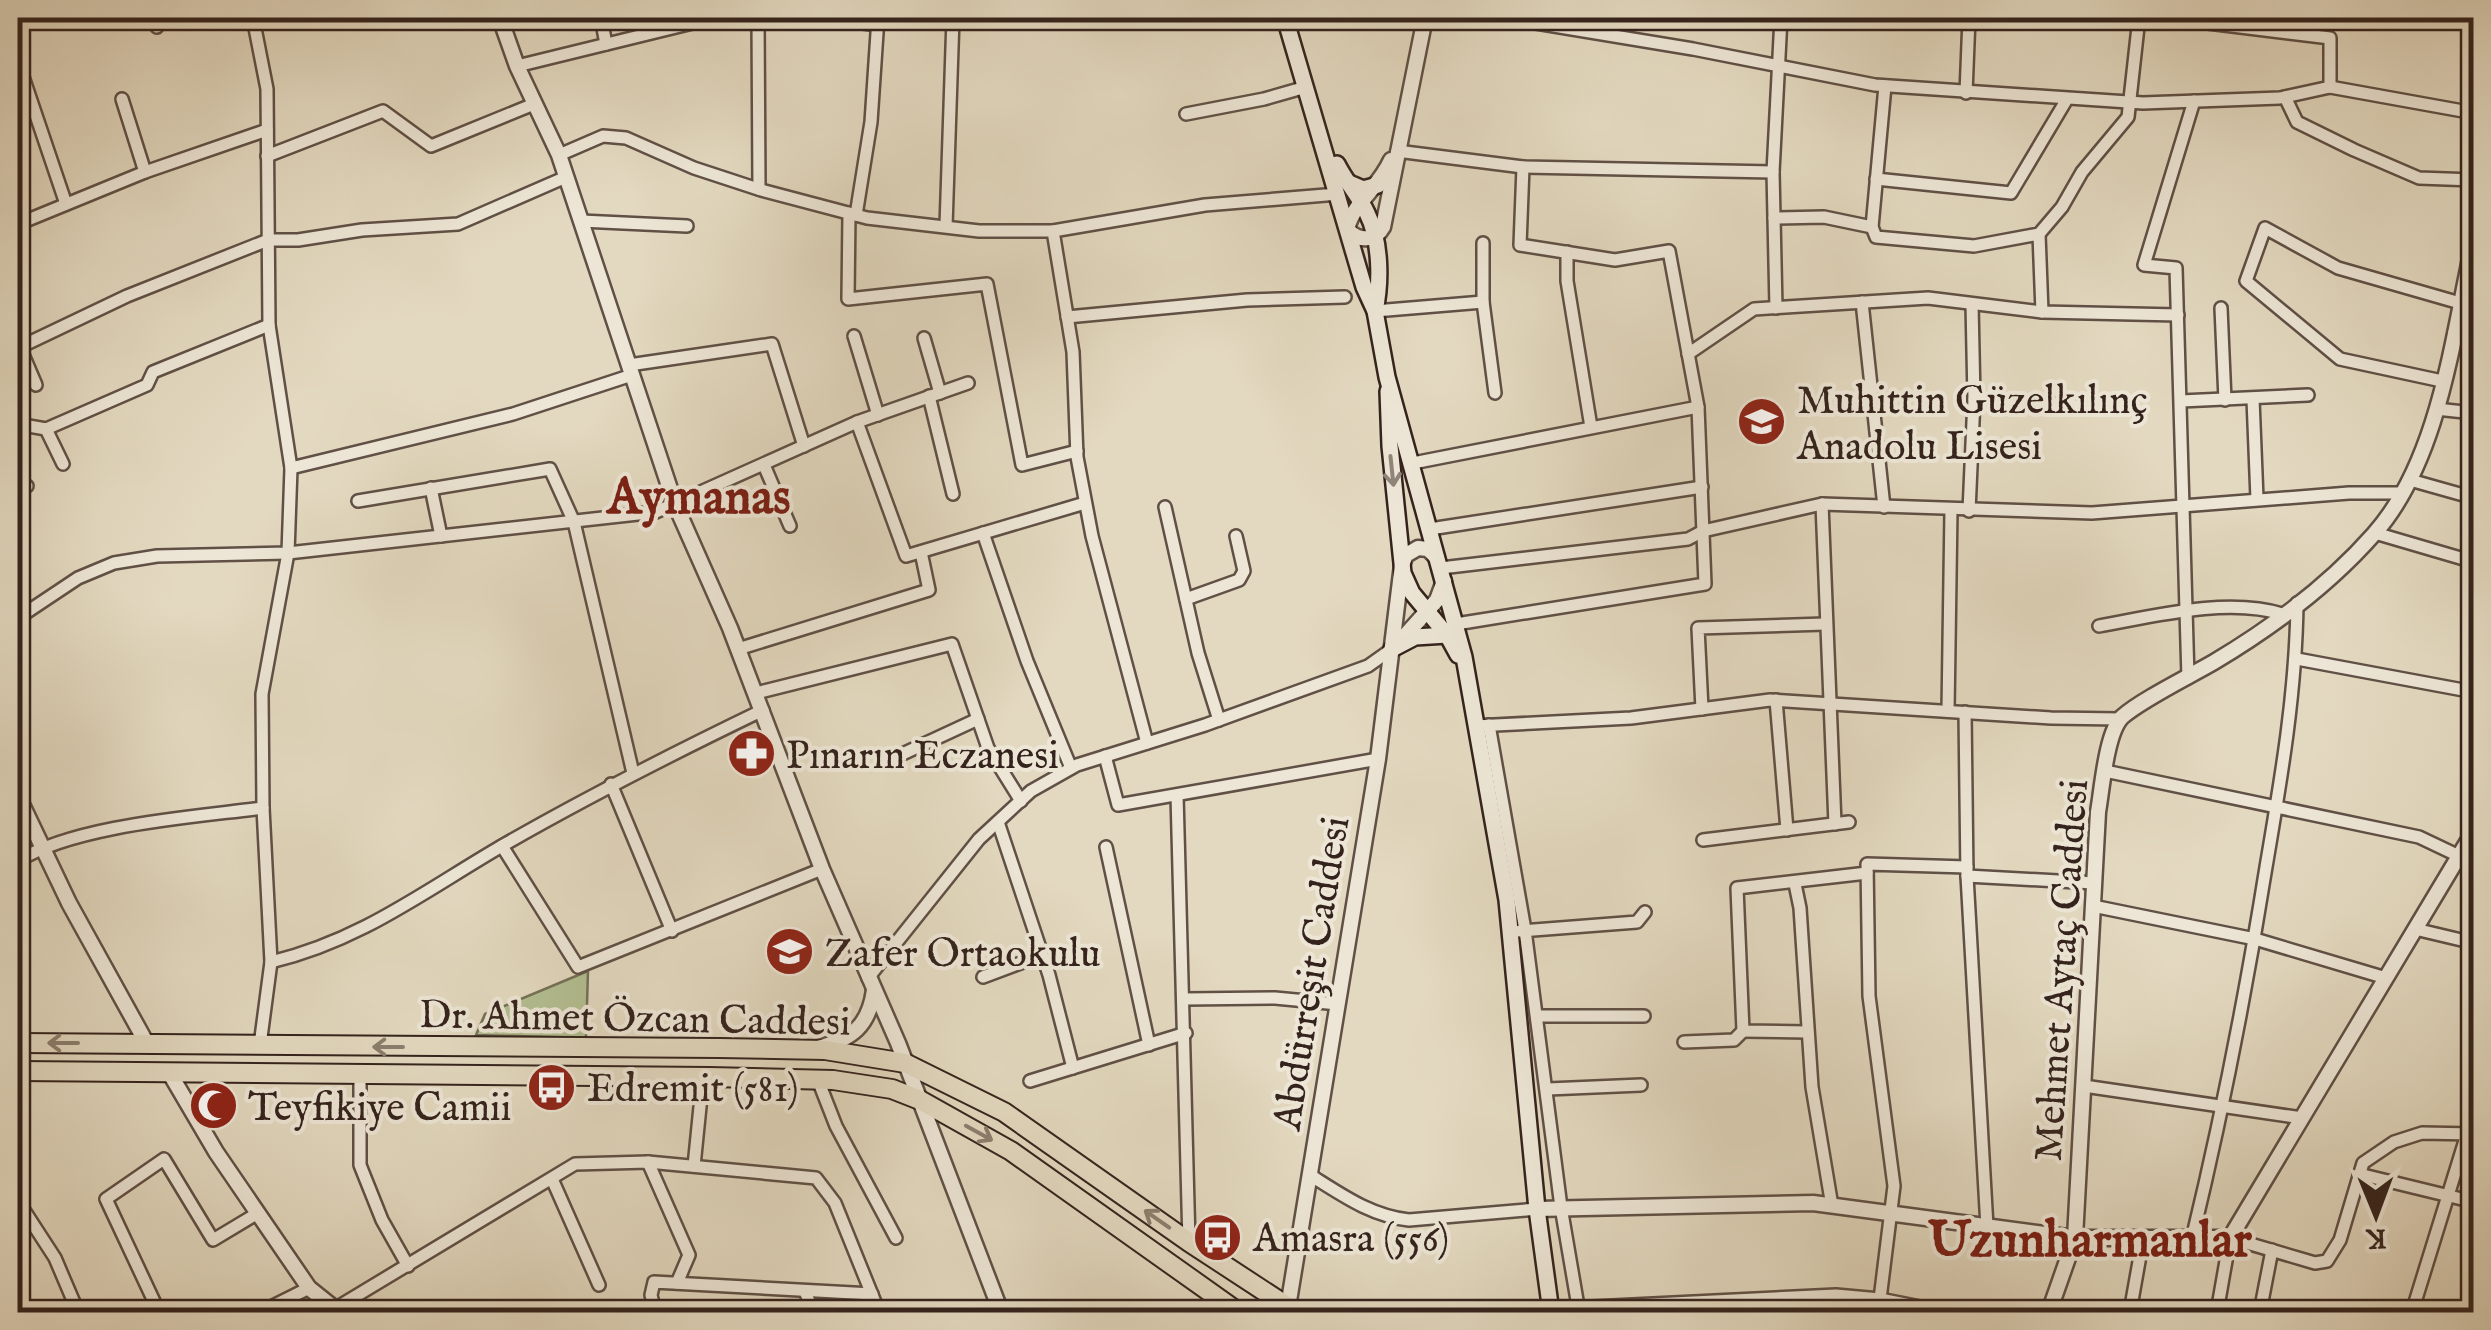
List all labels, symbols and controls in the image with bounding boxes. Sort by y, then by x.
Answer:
place label: Muhittin Güzelkılınç Anadolu Lisesi [1796,377,2148,474]
school or university icon: Muhittin Güzelkılınç Anadolu Lisesi [1736,396,1788,448]
one-way arrow [1383,455,1402,487]
district label: Aymanas [605,468,791,531]
pharmacy icon: Pınarın Eczanesi [725,728,777,780]
place label: Pınarın Eczanesi [786,732,1059,783]
street label: Mehmet Aytaç Caddesi [2025,778,2102,1163]
street label: Abdürreşit Caddesi [1263,813,1363,1135]
school or university icon: Zafer Ortaokulu [764,926,816,978]
place label: Zafer Ortaokulu [825,930,1100,981]
street label: Dr. Ahmet Özcan Caddesi [419,991,851,1050]
one-way arrow [48,1034,80,1052]
one-way arrow [373,1038,406,1056]
bus stop icon: Edremit (581) [526,1061,578,1113]
place label: Edremit (581) [587,1065,799,1116]
mosque icon: Teyfikiye Camii [187,1080,239,1132]
place label: Teyfikiye Camii [248,1084,511,1135]
one-way arrow [963,1123,993,1143]
north arrow [2326,1165,2426,1265]
one-way arrow [1143,1209,1171,1230]
bus stop icon: Amasra (556) [1192,1211,1244,1263]
district label: Uzunharmanlar [1928,1211,2253,1274]
place label: Amasra (556) [1252,1215,1449,1266]
text: K [2365,1220,2387,1255]

